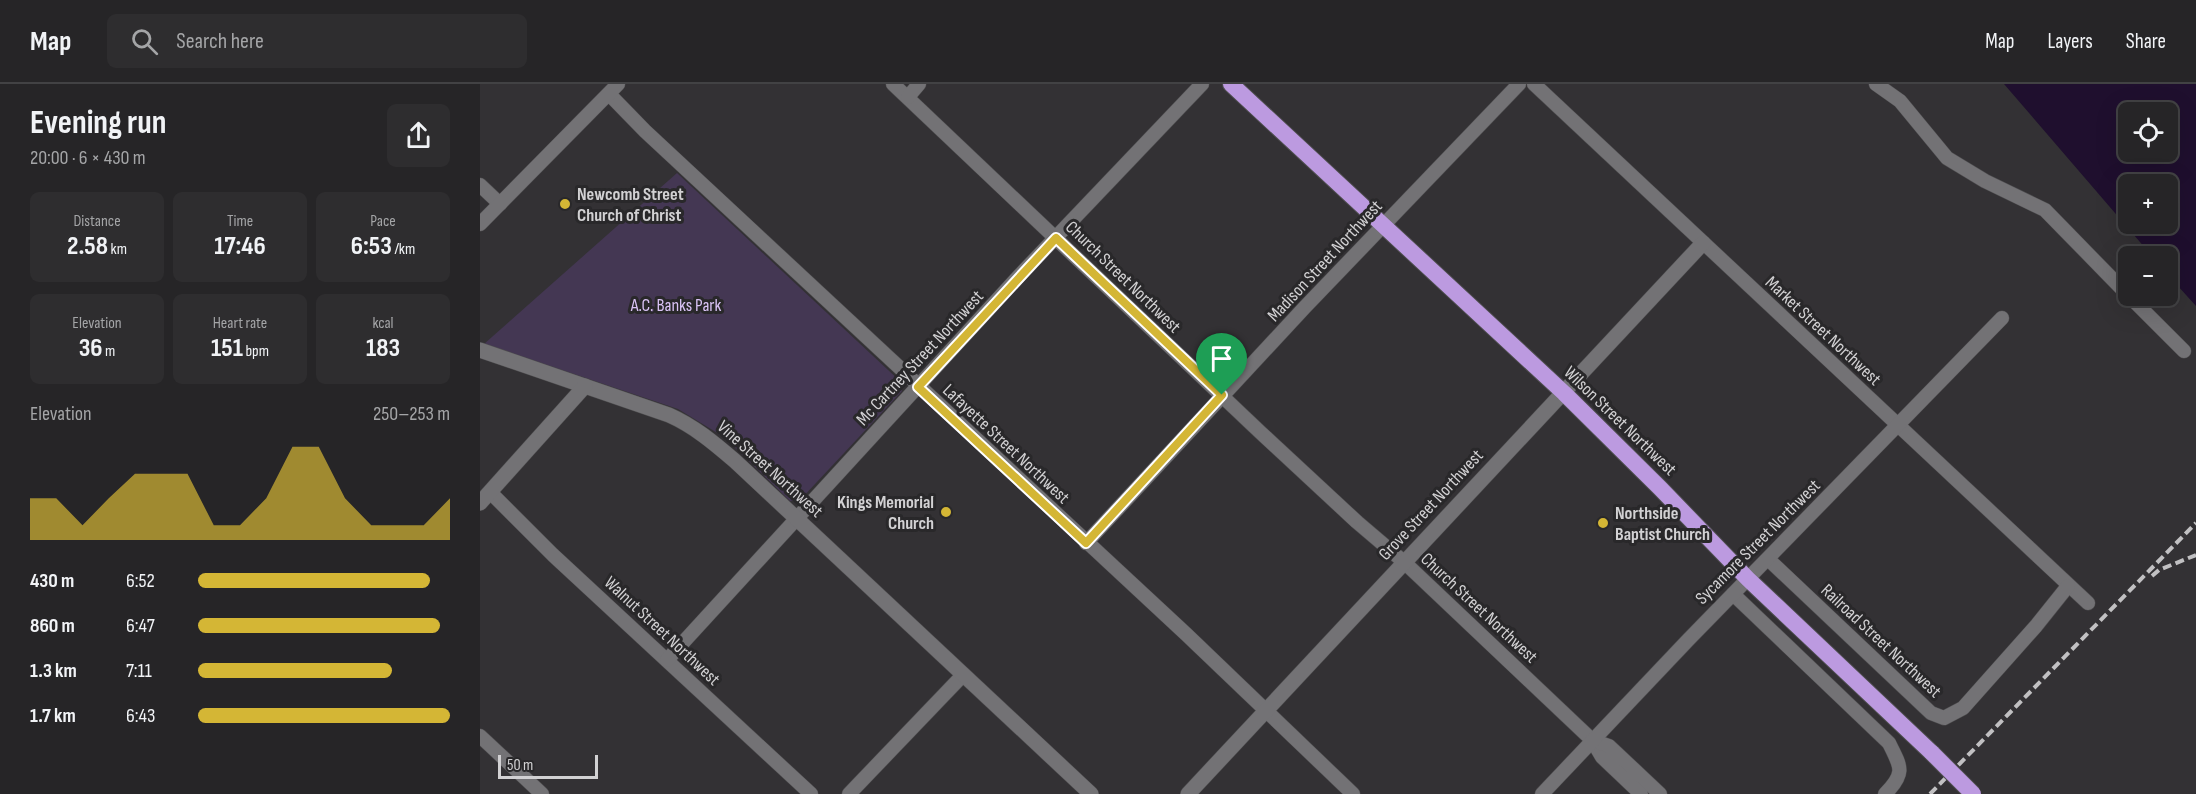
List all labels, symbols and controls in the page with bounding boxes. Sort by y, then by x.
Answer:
search box [107,14,527,68]
text: Map [30,25,71,58]
icon: search [128,25,161,58]
text: Search here [176,28,264,55]
text: Map [1985,29,2014,54]
text: Layers [2047,29,2093,54]
text: Share [2126,29,2166,54]
map controls [2118,102,2178,306]
button: locate [2118,102,2178,162]
text: Evening run [30,103,166,143]
button: share [387,104,450,167]
text: 20:00 · 6 × 430 m [30,146,146,170]
button: + [2118,174,2178,234]
place label: Newcomb Street Church of Christ [577,184,684,226]
street label: Madison Street Northwest [1263,196,1387,326]
marker: Newcomb Street Church of Christ [558,197,572,211]
text: Distance [73,212,121,231]
text: Time [227,212,253,231]
text: Pace [370,212,396,231]
street label: Church Street Northwest [1061,217,1185,338]
text: 2.58 [67,231,108,262]
text: 17:46 [214,231,266,262]
text: 6:53 [351,231,392,262]
text: km [108,240,127,259]
text: /km [392,240,415,259]
button: − [2118,246,2178,306]
street label: Market Street Northwest [1761,272,1885,390]
street label: Mc Cartney Street Northwest [852,286,988,430]
park label: A.C. Banks Park [630,295,721,316]
text: Elevation [72,314,122,333]
text: Heart rate [213,314,267,333]
text: kcal [372,314,394,333]
text: 36 [79,333,103,364]
text: 151 [211,333,243,364]
text: 183 [366,333,400,364]
pin [1196,333,1247,395]
text: m [103,342,115,361]
text: bpm [243,342,269,361]
icon: arrive [1205,342,1238,375]
street label: Wilson Street Northwest [1559,362,1681,480]
street label: Lafayette Street Northwest [938,380,1074,508]
text: Elevation [30,402,92,426]
text: 250–253 m [373,402,450,426]
street label: Vine Street Northwest [713,416,827,522]
street label: Grove Street Northwest [1374,445,1488,565]
street label: Sycamore Street Northwest [1691,475,1825,609]
place label: Kings Memorial Church [837,492,934,534]
place label: Northside Baptist Church [1615,503,1710,545]
marker: Kings Memorial Church [939,505,953,519]
marker: Northside Baptist Church [1596,516,1610,530]
street label: Church Street Northwest [1416,549,1542,668]
text: 430 m [30,569,74,593]
text: 6:52 [126,569,155,593]
street label: Walnut Street Northwest [600,572,725,690]
street label: Railroad Street Northwest [1817,580,1946,702]
text: 860 m [30,614,75,638]
text: 6:47 [126,614,155,638]
text: 1.3 km [30,659,77,683]
text: 7:11 [126,659,152,683]
text: 1.7 km [30,704,76,728]
text: 6:43 [126,704,155,728]
scale bar [498,752,598,780]
text: 50 m [507,756,533,775]

